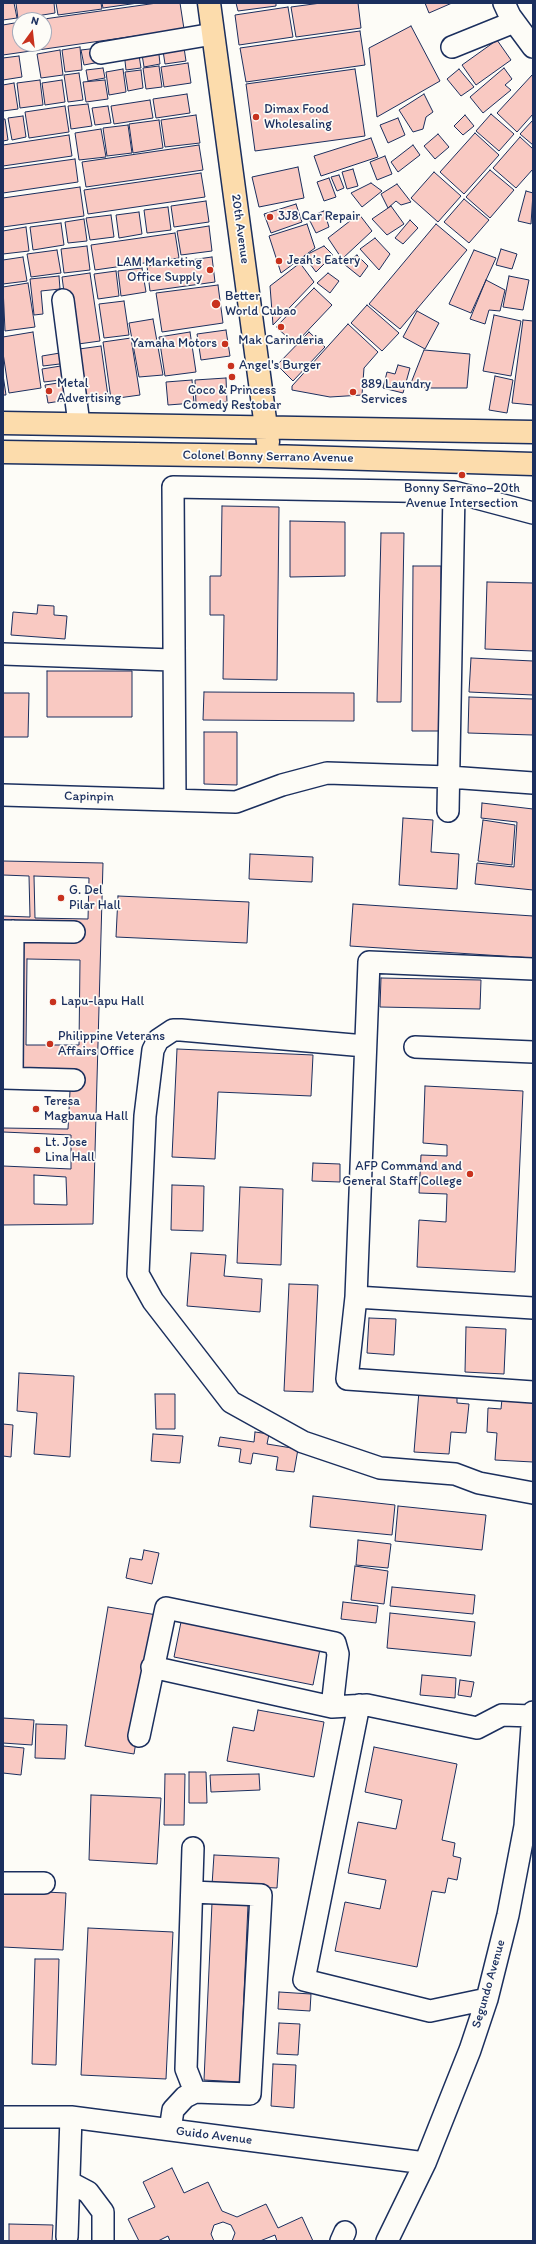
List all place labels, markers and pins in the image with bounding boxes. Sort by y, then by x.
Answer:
place label: Dimax Food Wholesaling [264,102,332,133]
marker: Dimax Food Wholesaling [251,112,261,122]
place label: 3J8 Car Repair [278,209,360,225]
marker: 3J8 Car Repair [265,212,275,222]
place label: Jeah’s Eatery [287,253,360,269]
place label: LAM Marketing Office Supply [117,255,202,286]
marker: Jeah’s Eatery [274,256,284,266]
marker: LAM Marketing Office Supply [205,265,215,275]
place label: Better World Cubao [225,289,296,320]
marker: Better World Cubao [210,298,222,310]
marker: Mak Carinderia [276,322,286,332]
place label: Mak Carinderia [238,333,324,349]
place label: Yamaha Motors [131,336,217,352]
marker: Yamaha Motors [220,339,230,349]
place label: Angel's Burger [239,358,321,374]
marker: Angel's Burger [226,361,236,371]
marker: Coco & Princess Comedy Restobar [227,372,237,382]
place label: Metal Advertising [57,376,121,407]
place label: 889 Laundry Services [361,377,431,408]
place label: Coco & Princess Comedy Restobar [183,383,281,414]
marker: Metal Advertising [44,386,54,396]
marker: 889 Laundry Services [348,387,358,397]
marker: Bonny Serrano–20th Avenue Intersection [457,470,467,480]
place label: Bonny Serrano–20th Avenue Intersection [404,481,520,512]
place label: G. Del Pilar Hall [69,883,121,914]
marker: G. Del Pilar Hall [56,893,66,903]
place label: Lapu-lapu Hall [61,994,144,1010]
marker: Lapu-lapu Hall [48,997,58,1007]
place label: Philippine Veterans Affairs Office [58,1029,165,1060]
marker: Philippine Veterans Affairs Office [45,1039,55,1049]
place label: Teresa Magbanua Hall [44,1094,128,1125]
marker: Teresa Magbanua Hall [31,1104,41,1114]
place label: Lt. Jose Lina Hall [45,1135,95,1166]
marker: Lt. Jose Lina Hall [32,1145,42,1155]
place label: AFP Command and General Staff College [342,1159,462,1190]
marker: AFP Command and General Staff College [465,1169,475,1179]

